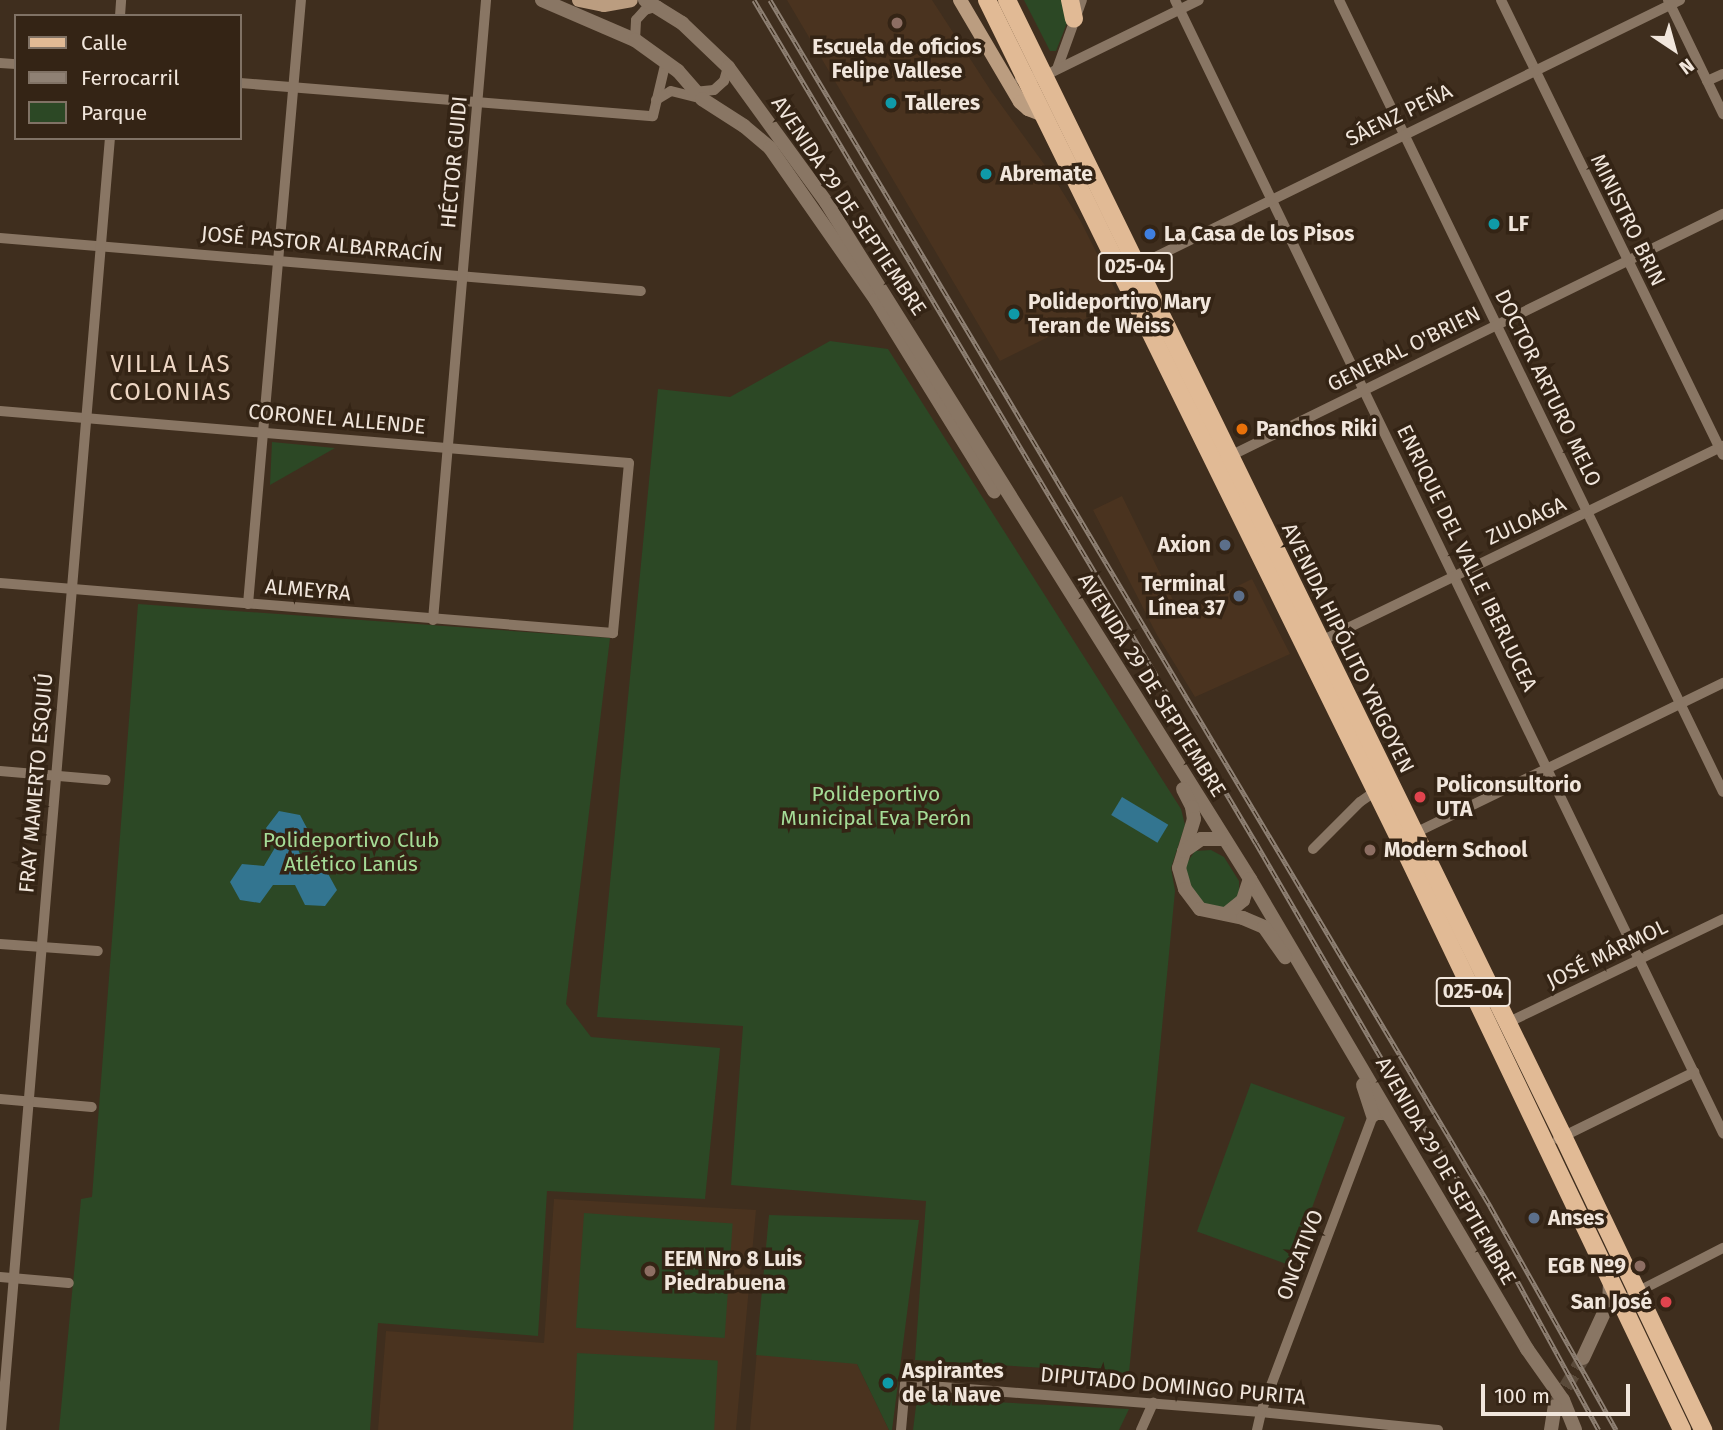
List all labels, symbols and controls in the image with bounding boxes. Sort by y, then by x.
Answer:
legend [14,14,242,140]
north arrow [1639,14,1709,84]
marker: Escuela de oficios Felipe Vallese [889,15,905,31]
text: Calle [81,30,127,56]
place label: Escuela de oficios Felipe Vallese [812,34,982,84]
text: N [1675,53,1699,79]
text: Ferrocarril [81,65,179,91]
street label: SÁENZ PEÑA [1342,78,1456,152]
place label: Talleres [905,90,980,116]
street label: AVENIDA 29 DE SEPTIEMBRE [766,92,932,320]
street label: HÉCTOR GUIDI [436,95,472,229]
marker: Talleres [883,95,899,111]
text: Parque [81,100,147,126]
street label: MINISTRO BRIN [1585,150,1671,290]
place label: Abremate [1000,161,1093,187]
marker: Abremate [978,166,994,182]
place label: LF [1508,211,1529,237]
marker: LF [1486,216,1502,232]
street label: JOSÉ PASTOR ALBARRACÍN [200,221,444,267]
place label: La Casa de los Pisos [1164,221,1354,247]
marker: La Casa de los Pisos [1142,226,1158,242]
road number: 025-04 [1096,252,1174,282]
street label: DOCTOR ARTURO MELO [1489,285,1607,491]
place label: Polideportivo Mary Teran de Weiss [1028,289,1211,339]
street label: GENERAL O'BRIEN [1323,301,1485,397]
marker: Polideportivo Mary Teran de Weiss [1006,306,1022,322]
district label: VILLA LAS COLONIAS [110,351,232,407]
street label: CORONEL ALLENDE [247,399,427,439]
place label: Panchos Riki [1256,416,1377,442]
marker: Panchos Riki [1234,421,1250,437]
street label: ENRIQUE DEL VALLE IBERLUCEA [1391,421,1543,695]
street label: ZULOAGA [1482,491,1570,551]
street label: AVENIDA HIPÓLITO YRIGOYEN [1276,519,1420,777]
place label: Axion [1158,532,1211,558]
marker: Axion [1217,537,1233,553]
street label: AVENIDA 29 DE SEPTIEMBRE [1073,569,1231,801]
place label: Terminal Línea 37 [1141,571,1225,621]
street label: ALMEYRA [264,574,352,606]
marker: Terminal Línea 37 [1231,588,1247,604]
street label: FRAY MAMERTO ESQUIÚ [14,672,58,894]
place label: Policonsultorio UTA [1436,772,1581,822]
park label: Polideportivo Municipal Eva Perón [781,781,971,831]
marker: Policonsultorio UTA [1410,787,1430,807]
park label: Polideportivo Club Atlético Lanús [263,827,439,877]
place label: Modern School [1384,837,1527,863]
marker: Modern School [1362,842,1378,858]
street label: JOSÉ MÁRMOL [1542,914,1672,994]
road number: 025-04 [1434,976,1512,1008]
street label: AVENIDA 29 DE SEPTIEMBRE [1370,1053,1522,1289]
place label: Anses [1548,1205,1604,1231]
street label: ONCATIVO [1271,1206,1329,1304]
marker: Anses [1526,1210,1542,1226]
place label: EEM Nro 8 Luis Piedrabuena [664,1246,802,1296]
place label: EGB Nº9 [1548,1253,1626,1279]
marker: EGB Nº9 [1632,1258,1648,1274]
marker: EEM Nro 8 Luis Piedrabuena [642,1263,658,1279]
place label: San José [1571,1289,1652,1315]
marker: San José [1658,1294,1674,1310]
place label: Aspirantes de la Nave [902,1358,1004,1408]
street label: DIPUTADO DOMINGO PURITA [1039,1362,1307,1410]
scale bar [1485,1370,1634,1414]
marker: Aspirantes de la Nave [880,1375,896,1391]
text: 100 m [1494,1383,1550,1409]

